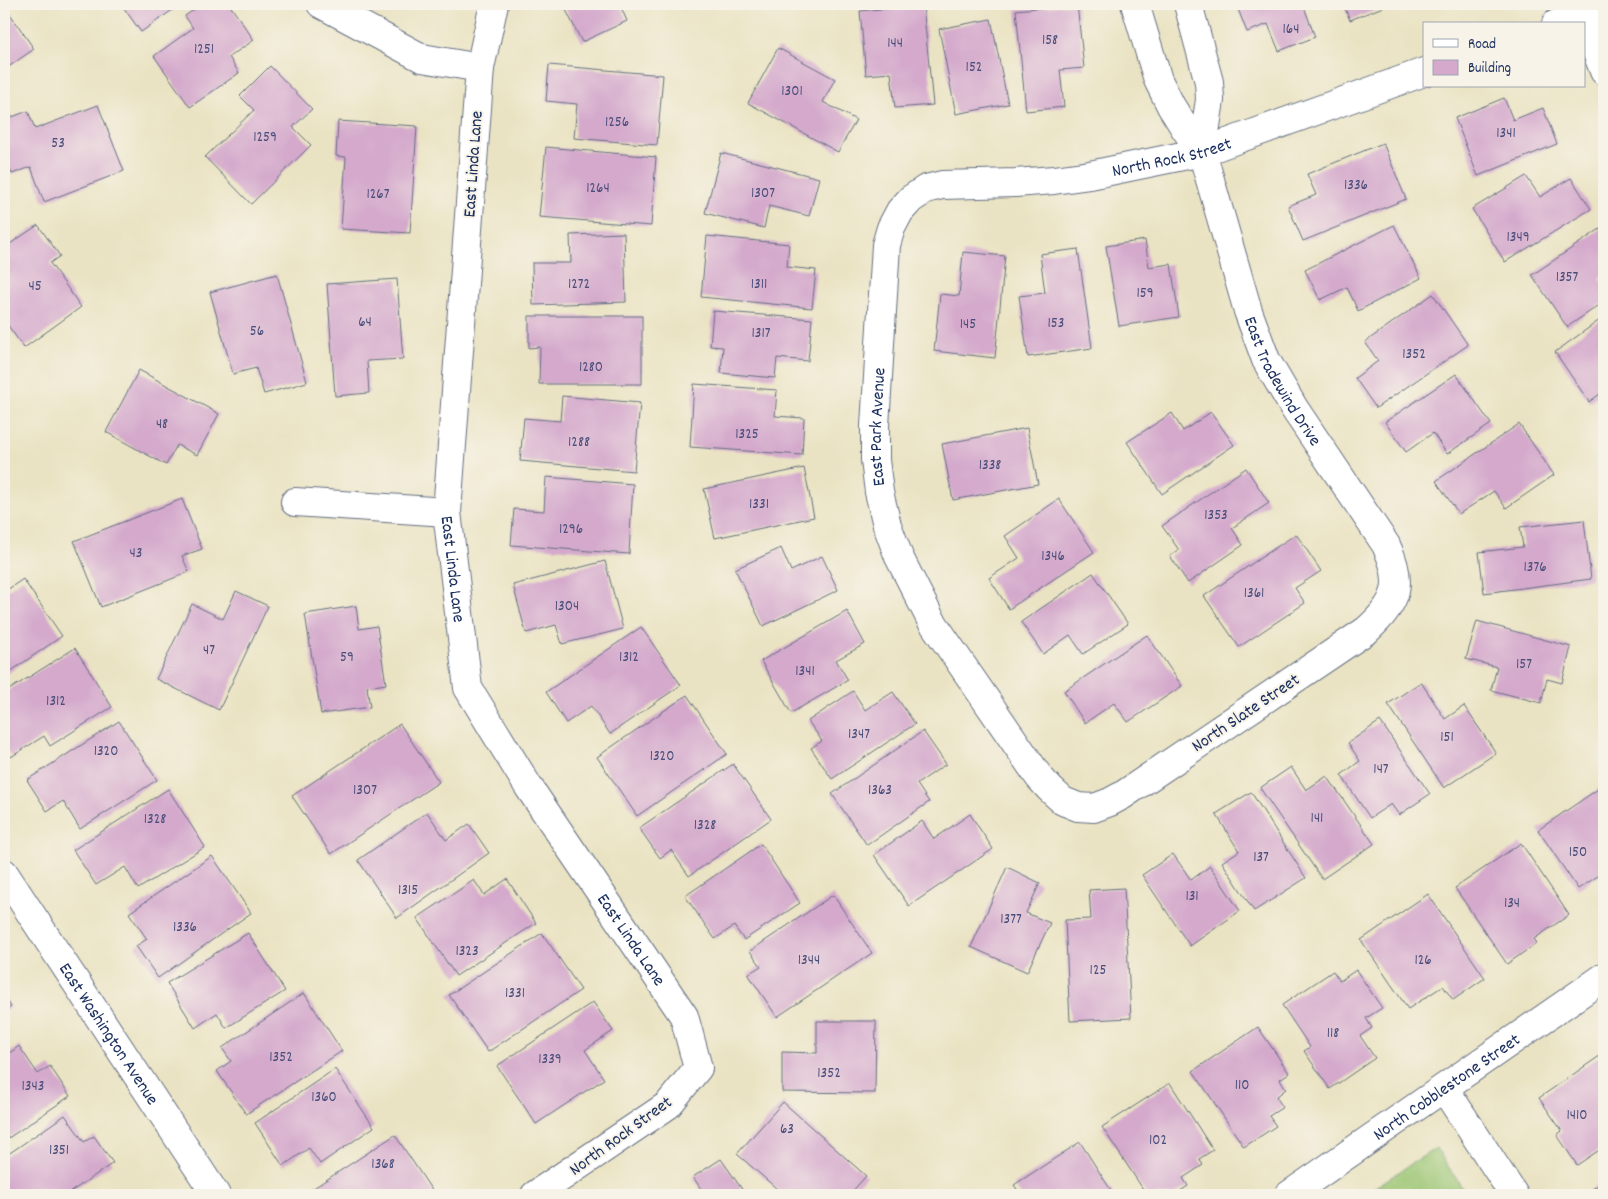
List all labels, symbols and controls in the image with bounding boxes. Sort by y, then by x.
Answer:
house number: 164 [1283,19,1299,41]
legend [1423,22,1586,88]
house number: 158 [1042,30,1058,52]
house number: 144 [887,33,903,55]
text: Road [1468,34,1496,56]
house number: 1251 [194,39,214,61]
house number: 152 [966,57,982,79]
text: Building [1468,58,1511,80]
house number: 1301 [781,81,803,103]
street label: East Linda Lane [458,110,491,218]
house number: 1256 [605,112,629,134]
house number: 1341 [1496,123,1516,145]
house number: 1259 [253,127,277,149]
street label: North Rock Street [1110,132,1236,185]
house number: 53 [51,133,65,155]
house number: 1336 [1344,175,1368,197]
house number: 1264 [586,178,610,200]
house number: 1307 [751,183,775,205]
house number: 1267 [367,184,390,206]
house number: 1349 [1506,227,1530,249]
house number: 1357 [1556,267,1579,289]
house number: 1272 [568,274,590,296]
house number: 1311 [751,274,767,296]
house number: 45 [28,276,42,298]
house number: 159 [1136,283,1154,305]
house number: 64 [358,312,372,334]
house number: 153 [1048,313,1064,335]
house number: 145 [960,314,976,336]
street label: East Tradewind Drive [1236,314,1326,452]
house number: 56 [250,321,264,343]
house number: 1317 [752,323,771,345]
house number: 1352 [1402,344,1426,366]
house number: 1280 [579,357,603,379]
street label: East Park Avenue [865,367,894,487]
house number: 48 [156,414,168,436]
house number: 1325 [735,424,759,446]
house number: 1288 [568,432,590,454]
house number: 1338 [979,455,1001,477]
house number: 1331 [749,494,769,516]
house number: 1353 [1204,505,1228,527]
street label: East Linda Lane [433,514,470,624]
house number: 1296 [559,519,583,541]
house number: 43 [130,543,142,565]
house number: 1346 [1041,546,1065,568]
house number: 1376 [1523,557,1547,579]
house number: 1361 [1244,583,1264,605]
house number: 1304 [555,596,579,618]
house number: 47 [203,640,215,662]
house number: 59 [340,647,354,669]
house number: 1312 [619,647,639,669]
house number: 157 [1516,654,1532,676]
house number: 1341 [795,661,815,683]
street label: North Slate Street [1187,668,1306,760]
house number: 1312 [46,691,66,713]
house number: 1347 [848,724,870,746]
house number: 151 [1440,727,1454,749]
house number: 1320 [94,741,118,763]
house number: 1320 [650,746,674,768]
house number: 147 [1373,759,1389,781]
house number: 1307 [353,780,377,802]
house number: 1363 [868,780,892,802]
house number: 141 [1311,808,1323,830]
house number: 1328 [144,809,166,831]
house number: 1328 [694,815,716,837]
house number: 150 [1569,842,1587,864]
house number: 137 [1253,847,1269,869]
house number: 1315 [398,880,418,902]
house number: 131 [1185,886,1199,908]
street label: East Linda Lane [589,889,670,992]
house number: 134 [1504,893,1520,915]
house number: 1377 [1000,909,1022,931]
house number: 1336 [173,917,197,939]
house number: 1323 [455,941,479,963]
house number: 1344 [798,950,820,972]
house number: 126 [1414,950,1432,972]
street label: East Washington Avenue [52,959,163,1111]
house number: 125 [1090,960,1106,982]
house number: 1331 [505,983,525,1005]
house number: 118 [1327,1023,1339,1045]
street label: North Cobblestone Street [1369,1028,1526,1148]
house number: 1352 [269,1047,293,1069]
house number: 1339 [538,1049,562,1071]
house number: 1352 [817,1063,841,1085]
house number: 110 [1235,1075,1249,1097]
house number: 1343 [22,1076,44,1098]
house number: 1360 [311,1087,337,1109]
street label: North Rock Street [565,1091,678,1183]
house number: 1410 [1567,1105,1587,1127]
house number: 63 [780,1119,794,1141]
house number: 102 [1149,1130,1167,1152]
house number: 1351 [49,1140,69,1162]
house number: 1368 [371,1154,395,1176]

